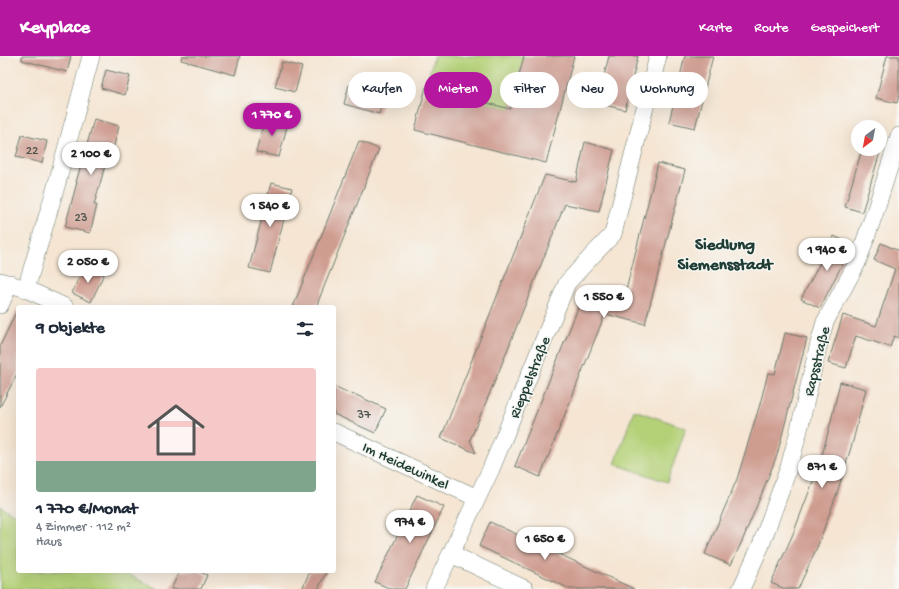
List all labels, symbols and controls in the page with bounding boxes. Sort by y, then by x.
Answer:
text: Keyplace [20,17,90,40]
text: Karte [699,20,732,37]
text: Route [754,20,788,37]
text: Gespeichert [810,20,879,37]
chip: Kaufen [348,72,416,108]
chip: Mieten [424,72,492,108]
chip: Filter [500,72,559,108]
chip: Neu [567,72,618,108]
chip: Wohnung [626,72,708,108]
pin: 1 770 € [235,103,309,137]
text: 1 770 € [252,108,292,123]
north arrow [851,120,887,156]
map controls [851,120,887,156]
pin: 2 100 € [54,142,128,176]
house number: 22 [26,144,39,159]
text: 2 100 € [71,147,111,162]
pin: 1 540 € [233,194,307,228]
text: 1 540 € [250,199,290,214]
house number: 23 [74,211,88,226]
district label: Siedlung Siemensstadt [677,236,775,276]
pin: 1 940 € [790,238,864,272]
text: 1 940 € [807,243,847,258]
pin: 2 050 € [51,250,125,284]
text: 2 050 € [67,255,109,270]
pin: 1 550 € [567,285,641,319]
text: 1 550 € [584,290,624,305]
icon: filters [294,318,316,340]
text: 9 Objekte [36,319,105,339]
street label: Rapsstraße [801,325,835,398]
street label: Rieppelstraße [506,334,556,421]
icon: home [140,394,212,466]
house number: 37 [356,408,372,423]
street label: Im Heidewinkel [359,439,451,495]
pin: 871 € [794,455,850,489]
text: 871 € [807,460,837,475]
text: 1 770 €/Monat [36,500,138,520]
pin: 974 € [382,510,438,544]
text: 974 € [395,515,425,530]
text: 4 Zimmer · 112 m² [36,520,131,535]
pin: 1 650 € [508,527,582,561]
text: 1 650 € [525,532,565,547]
text: Haus [36,535,62,550]

